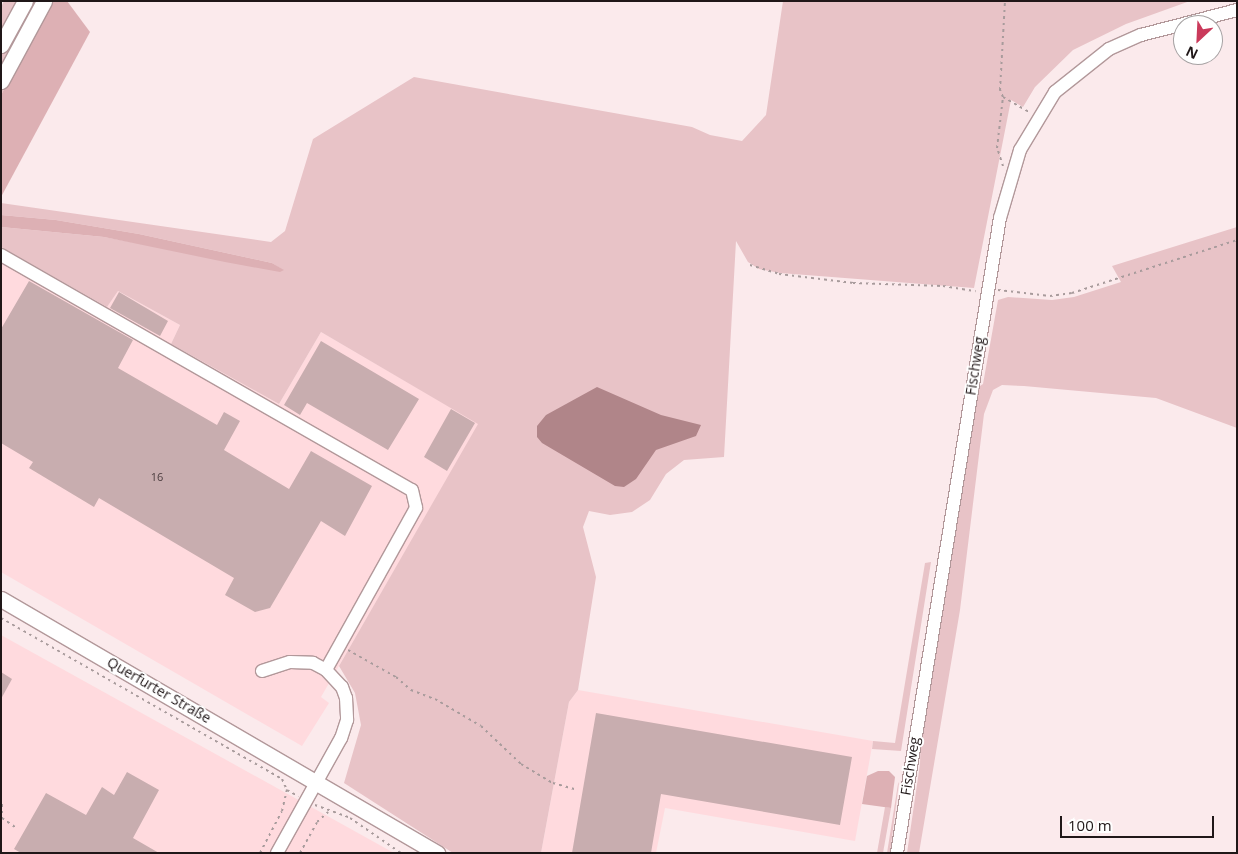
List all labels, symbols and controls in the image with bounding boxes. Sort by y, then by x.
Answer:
north arrow [1173,15,1223,65]
text: N [1183,42,1201,64]
street label: Fischweg [962,336,988,396]
house number: 16 [151,470,163,484]
street label: Querfurter Straße [104,653,214,727]
street label: Fischweg [897,736,923,796]
scale bar [1063,806,1217,838]
text: 100 m [1068,815,1112,835]

